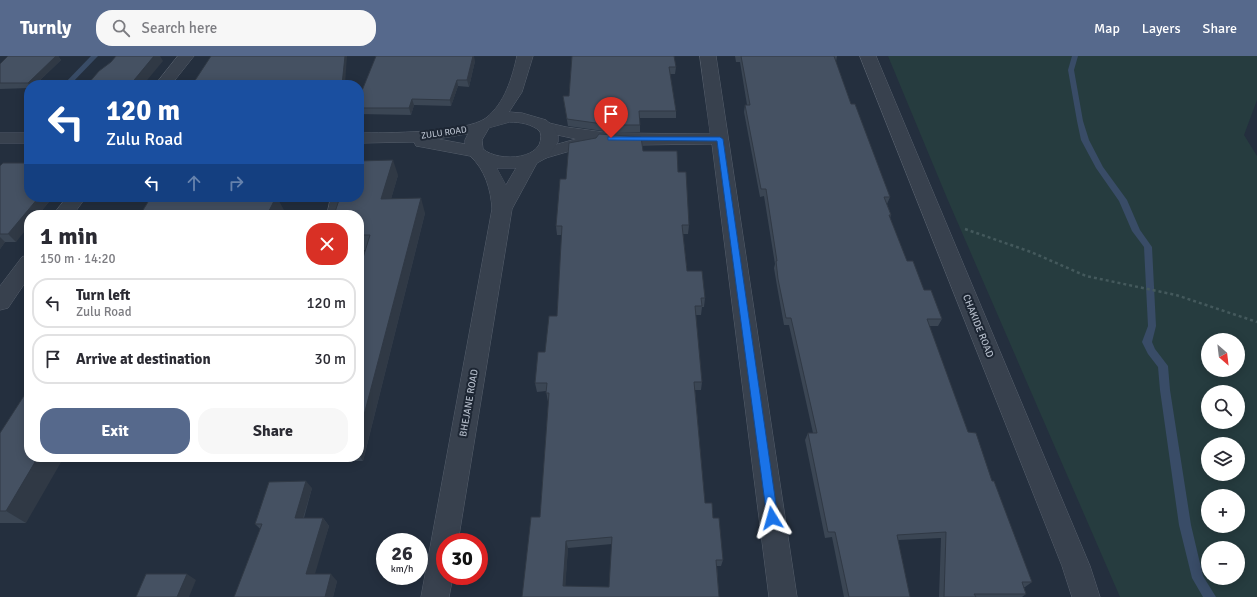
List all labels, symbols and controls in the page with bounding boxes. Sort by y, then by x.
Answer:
search box [96,10,376,46]
text: Turnly [20,16,72,40]
icon: search [110,17,132,39]
text: Search here [142,19,217,37]
text: Map [1094,20,1120,37]
text: Layers [1142,20,1181,37]
text: Share [1203,20,1237,37]
text: 120 m [106,94,180,128]
icon: left [40,96,92,148]
pin [594,97,628,138]
icon: arrive [600,103,622,125]
street label: ZULU ROAD [420,124,468,142]
text: Zulu Road [106,128,183,150]
icon: left [141,172,163,194]
icon: ahead [183,172,205,194]
icon: right [225,172,247,194]
text: 1 min [40,221,98,251]
button: close [306,223,348,265]
text: 150 m · 14:20 [40,251,116,267]
text: Turn left [76,286,130,304]
icon: left [42,292,64,314]
street label: CHAKIDE ROAD [960,293,996,359]
text: 120 m [306,294,346,312]
text: Zulu Road [76,304,132,320]
north arrow [1201,333,1245,377]
map controls [1201,333,1245,585]
icon: arrive [42,348,64,370]
text: Arrive at destination [76,350,211,368]
text: 30 m [315,350,346,368]
street label: BHEJANE ROAD [457,368,481,438]
button: search [1201,385,1245,429]
button: Exit [40,408,190,454]
button: Share [198,408,348,454]
button: layers [1201,437,1245,481]
button: + [1201,489,1245,533]
position arrow [751,497,793,539]
speed limit sign: 30 [436,533,488,585]
text: 26 [391,541,413,566]
button: − [1201,541,1245,585]
text: km/h [391,563,413,575]

